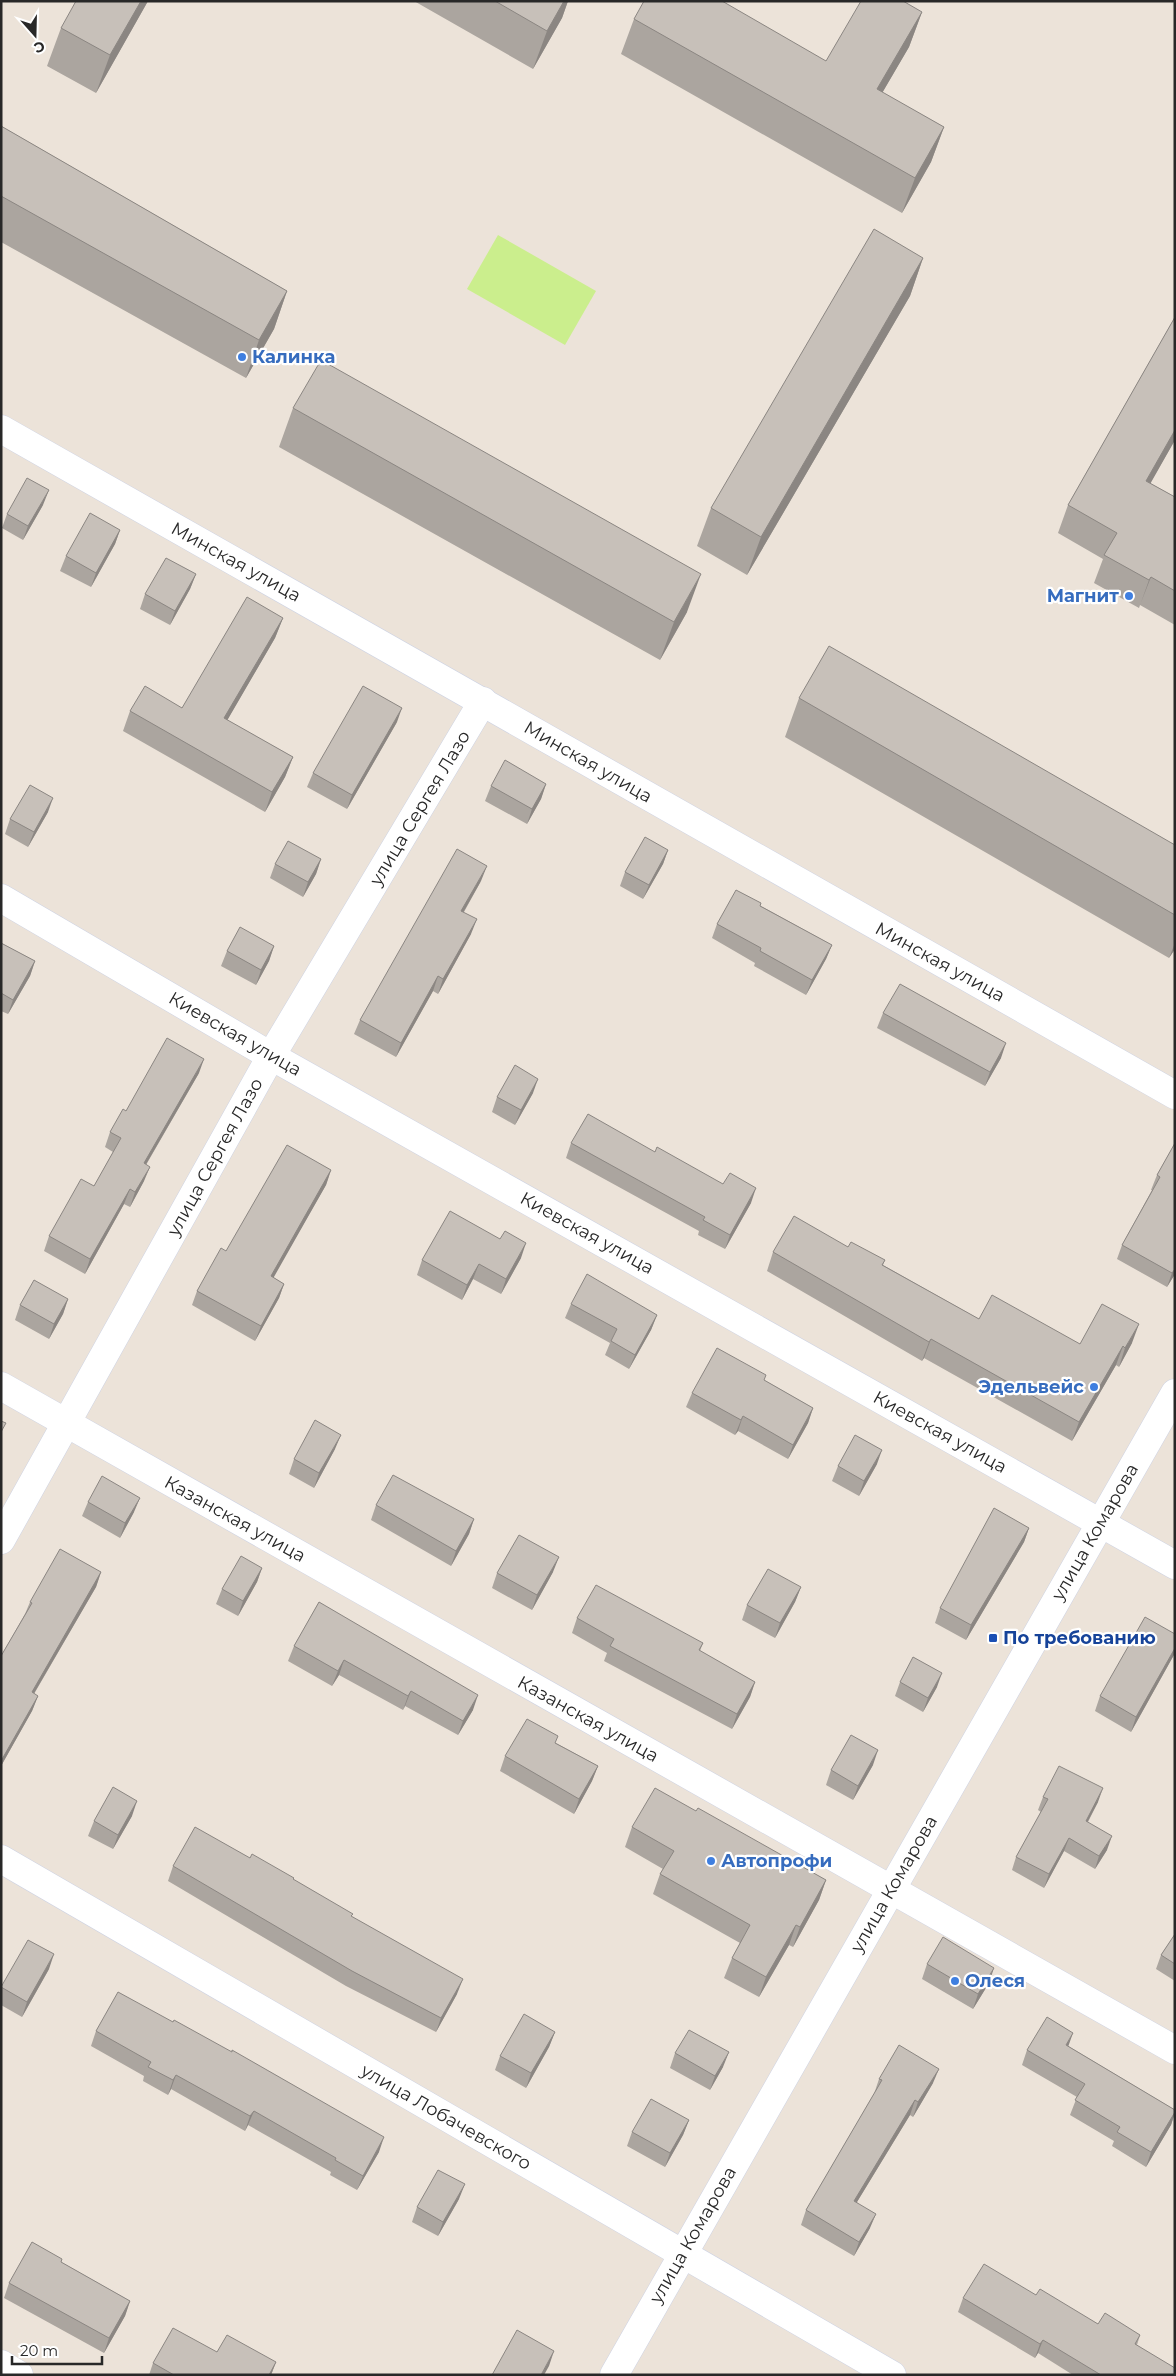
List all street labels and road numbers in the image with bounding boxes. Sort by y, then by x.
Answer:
street label: Минская улица [167,517,305,607]
street label: Минская улица [520,716,656,808]
street label: улица Сергея Лазо [364,726,475,890]
street label: Минская улица [871,917,1009,1007]
street label: Киевская улица [165,987,305,1081]
street label: улица Сергея Лазо [162,1074,268,1241]
street label: Киевская улица [516,1187,658,1279]
street label: Киевская улица [869,1386,1011,1478]
street label: улица Комарова [1046,1460,1143,1605]
street label: Казанская улица [161,1471,309,1567]
street label: Казанская улица [514,1671,662,1767]
street label: улица Комарова [845,1812,942,1957]
street label: улица Лобачевского [356,2059,535,2175]
street label: улица Комарова [644,2163,741,2308]

